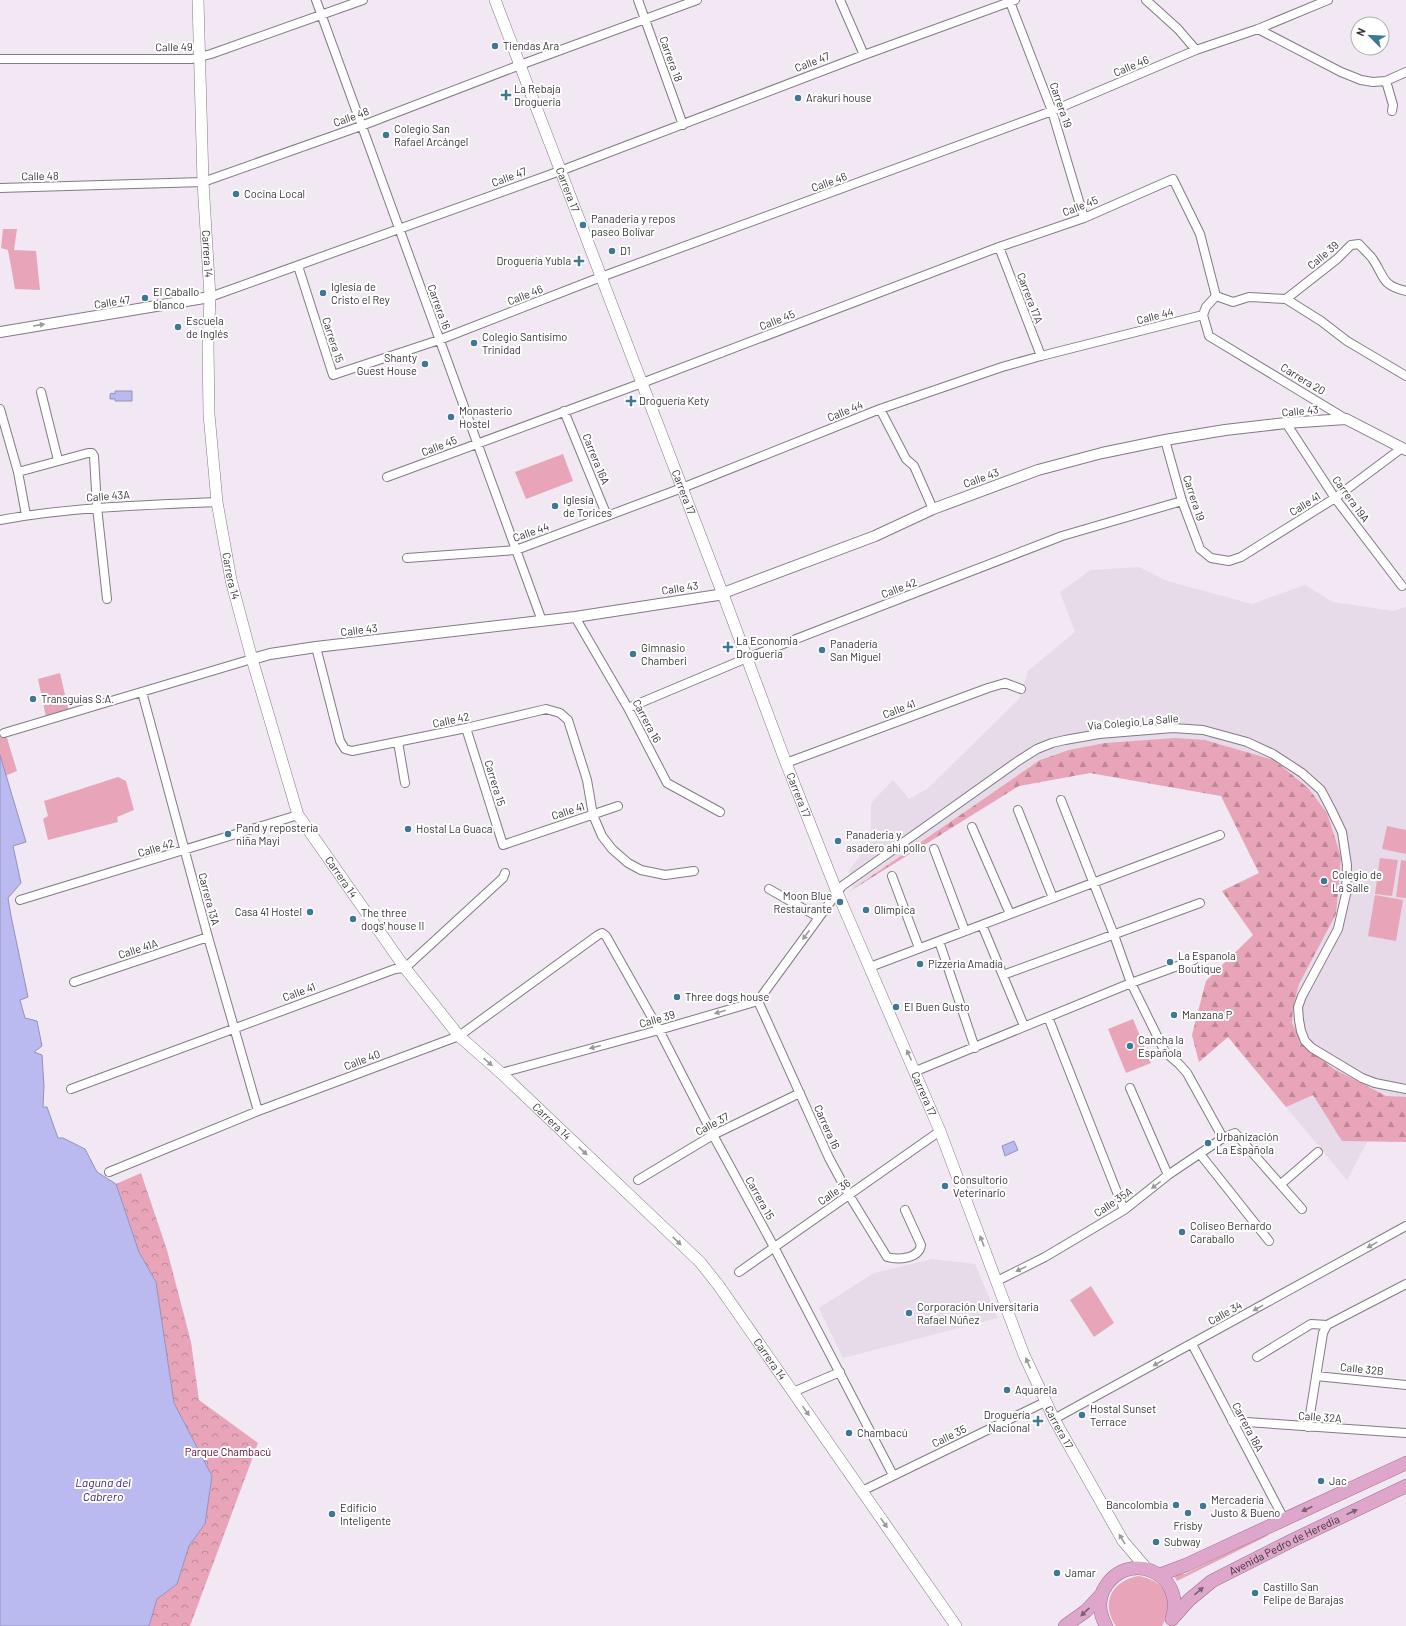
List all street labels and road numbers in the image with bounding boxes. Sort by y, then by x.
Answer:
street label: Carrera 18 [657,34,686,84]
street label: Calle 49 [155,40,193,53]
street label: Calle 47 [793,49,831,74]
street label: Calle 46 [1111,52,1151,79]
street label: Carrera 19 [1048,80,1075,130]
street label: Calle 48 [331,104,371,129]
street label: Calle 47 [490,164,528,189]
street label: Carrera 17 [554,165,583,214]
street label: Calle 48 [21,169,59,182]
street label: Calle 46 [809,169,849,194]
street label: Calle 45 [1060,193,1100,218]
street label: Carrera 14 [200,230,216,278]
street label: Calle 39 [1304,238,1341,271]
street label: Carrera 17A [1015,270,1046,325]
street label: Carrera 16 [425,282,454,332]
street label: Calle 46 [505,282,545,307]
street label: Calle 47 [93,292,131,311]
street label: Calle 44 [1135,305,1175,326]
street label: Calle 45 [757,307,797,332]
street label: Carrera 15 [320,315,347,365]
street label: Carrera 20 [1279,360,1328,397]
street label: Calle 44 [825,397,865,424]
street label: Calle 43 [1281,402,1319,419]
street label: Carrera 16A [580,431,613,487]
street label: Calle 45 [419,433,459,458]
street label: Calle 43 [961,465,1000,490]
street label: Carrera 17 [670,468,699,516]
street label: Carrera 19 [1181,473,1208,523]
street label: Carrera 19A [1330,473,1373,525]
street label: Calle 43A [86,487,131,504]
street label: Calle 41 [1287,489,1323,518]
street label: Calle 44 [511,519,551,544]
street label: Carrera 14 [220,551,243,601]
street label: Calle 42 [879,575,919,600]
street label: Calle 43 [661,578,699,597]
street label: Calle 43 [340,621,378,638]
street label: Calle 41 [881,696,917,721]
street label: Carrera 16 [631,697,664,745]
street label: Calle 42 [431,709,471,730]
street label: Vía Colegio La Salle [1087,711,1179,732]
street label: Carrera 15 [482,758,509,808]
street label: Carrera 17 [784,771,814,819]
street label: Calle 41 [550,799,586,822]
street label: Calle 42 [136,836,176,859]
street label: Carrera 14 [323,853,361,900]
street label: Carrera 13A [196,871,223,927]
street label: Calle 41A [116,936,160,961]
street label: Calle 41 [281,980,317,1003]
street label: Calle 39 [637,1007,677,1030]
street label: Calle 40 [342,1047,382,1072]
street label: Carrera 17 [909,1069,940,1118]
street label: Carrera 14 [530,1100,574,1142]
street label: Carrera 16 [812,1103,843,1151]
street label: Calle 37 [693,1109,731,1138]
street label: Carrera 15 [743,1174,778,1222]
street label: Calle 36 [815,1176,853,1207]
street label: Calle 35A [1091,1184,1135,1219]
street label: Calle 34 [1205,1298,1244,1327]
street label: Carrera 14 [751,1335,789,1382]
street label: Calle 32B [1340,1360,1385,1377]
street label: Carrera 18A [1230,1400,1267,1454]
street label: Carrera 17 [1043,1403,1076,1451]
street label: Calle 32A [1298,1408,1343,1425]
street label: Calle 35 [929,1422,968,1449]
street label: Avenida Pedro de Heredia [1227,1512,1341,1577]

